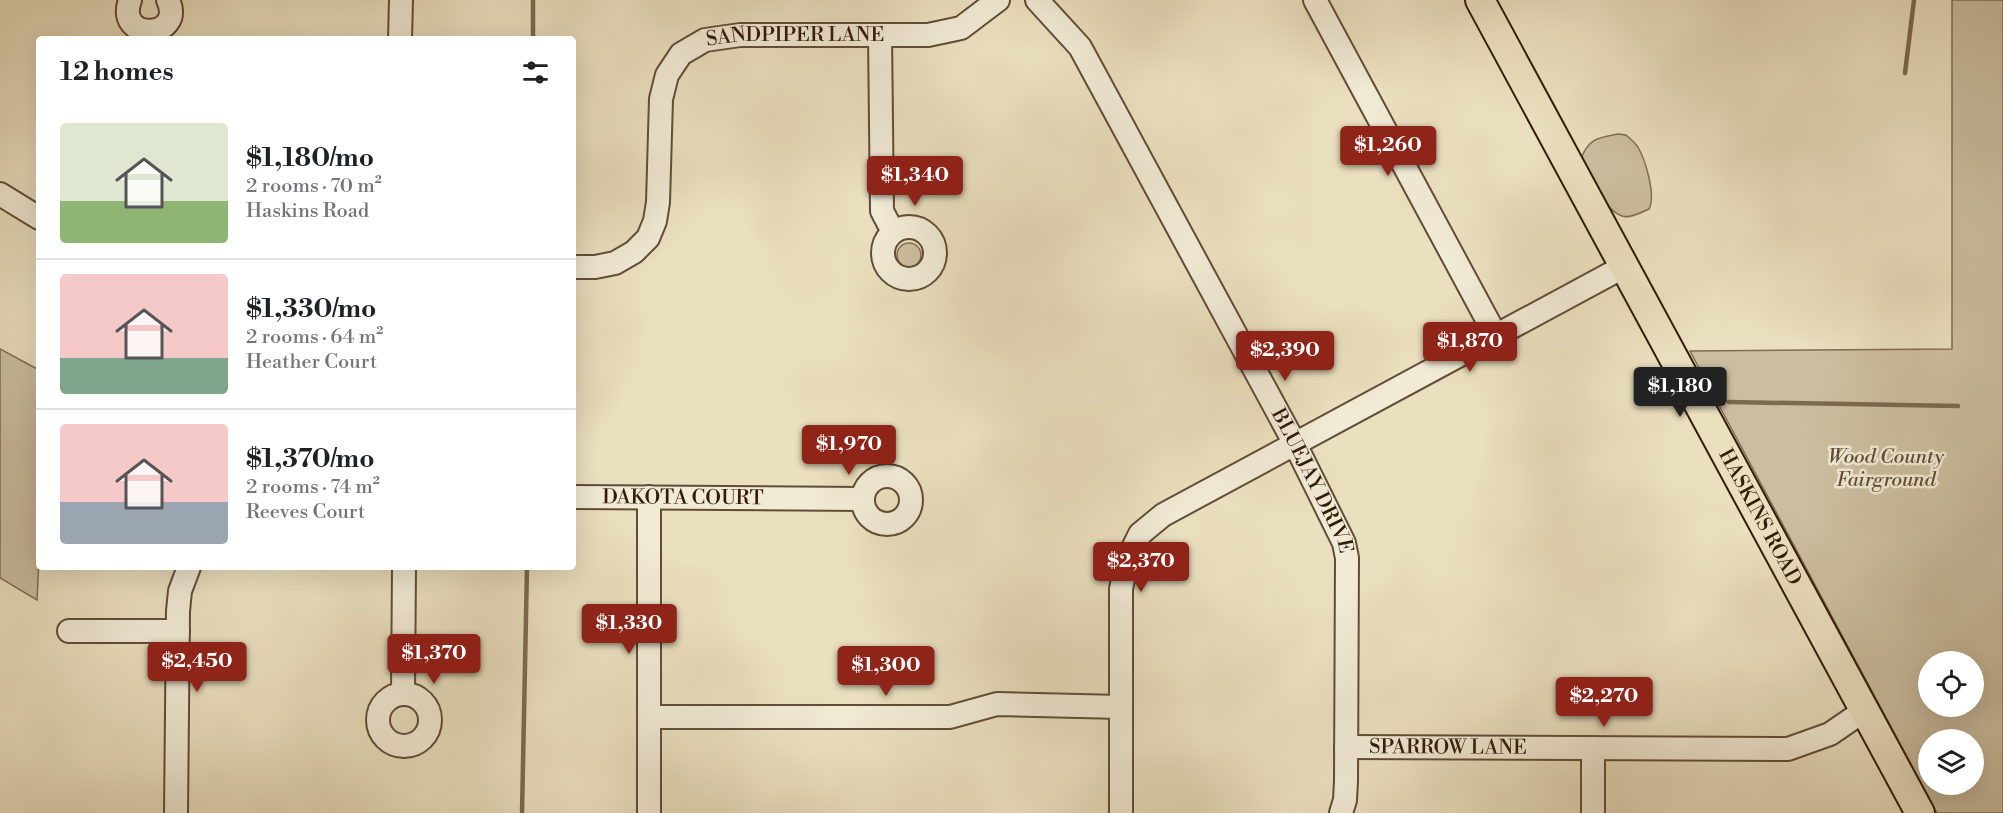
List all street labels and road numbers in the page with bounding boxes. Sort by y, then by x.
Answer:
street label: SANDPIPER LANE [704,22,884,52]
street label: BLUEJAY DRIVE [1265,403,1358,555]
street label: HASKINS ROAD [1713,445,1807,590]
street label: DAKOTA COURT [602,485,764,511]
street label: SPARROW LANE [1369,735,1527,760]

